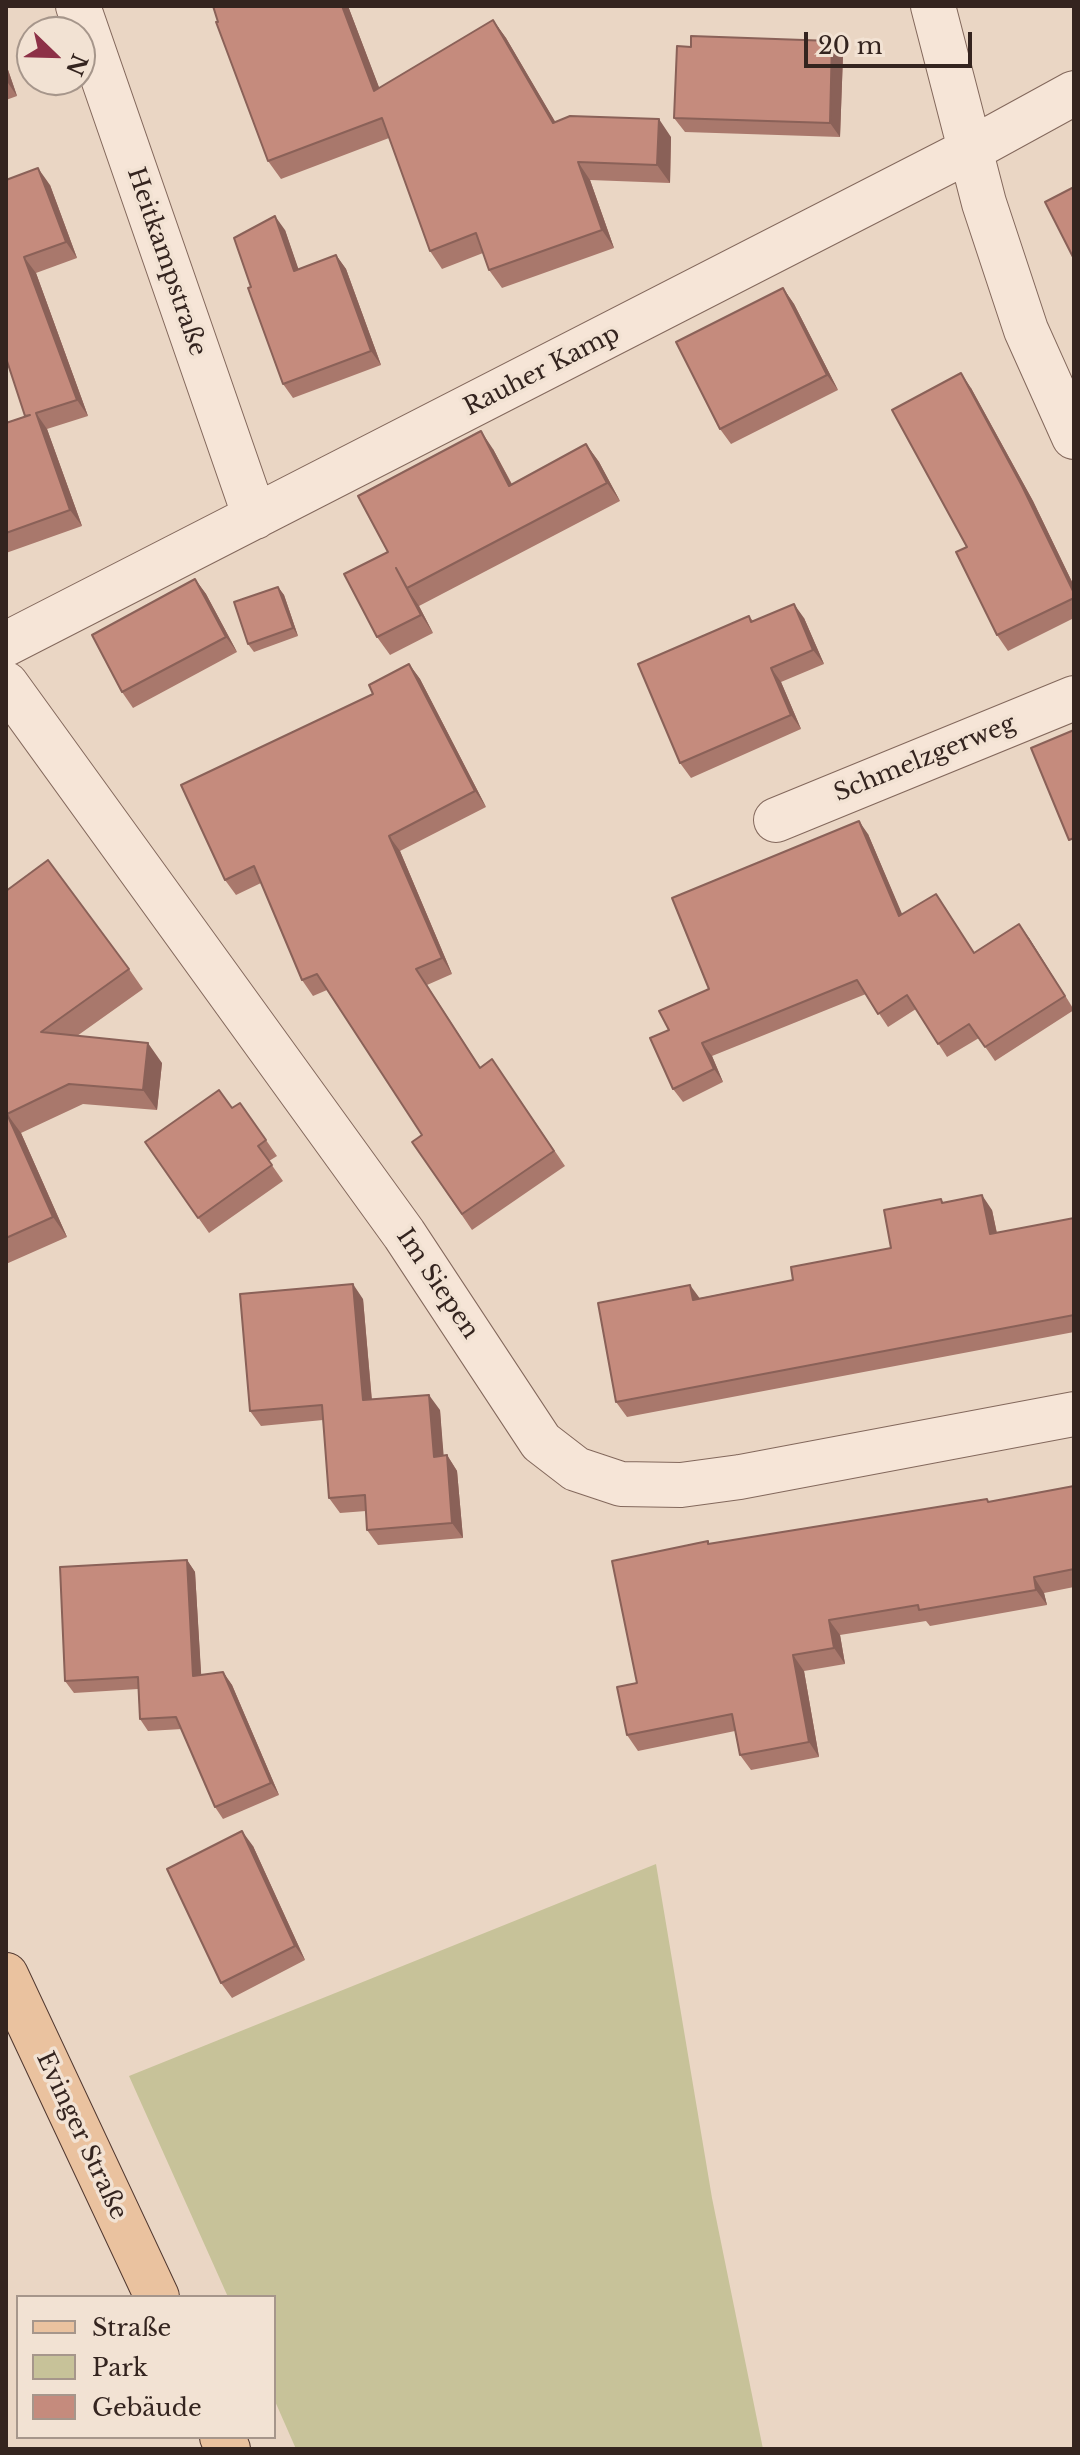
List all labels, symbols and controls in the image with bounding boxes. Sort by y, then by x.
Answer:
north arrow [16,16,96,96]
scale bar [808,16,976,66]
text: 20 m [818,31,883,60]
text: N [60,50,93,80]
street label: Heitkampstraße [120,164,212,360]
street label: Rauher Kamp [459,319,625,423]
street label: Schmelzgerweg [830,709,1020,809]
street label: Im Siepen [390,1223,484,1345]
street label: Evinger Straße [29,2047,133,2225]
legend [16,2295,276,2439]
text: Straße [92,2313,171,2342]
text: Park [92,2353,148,2382]
text: Gebäude [92,2393,202,2422]

